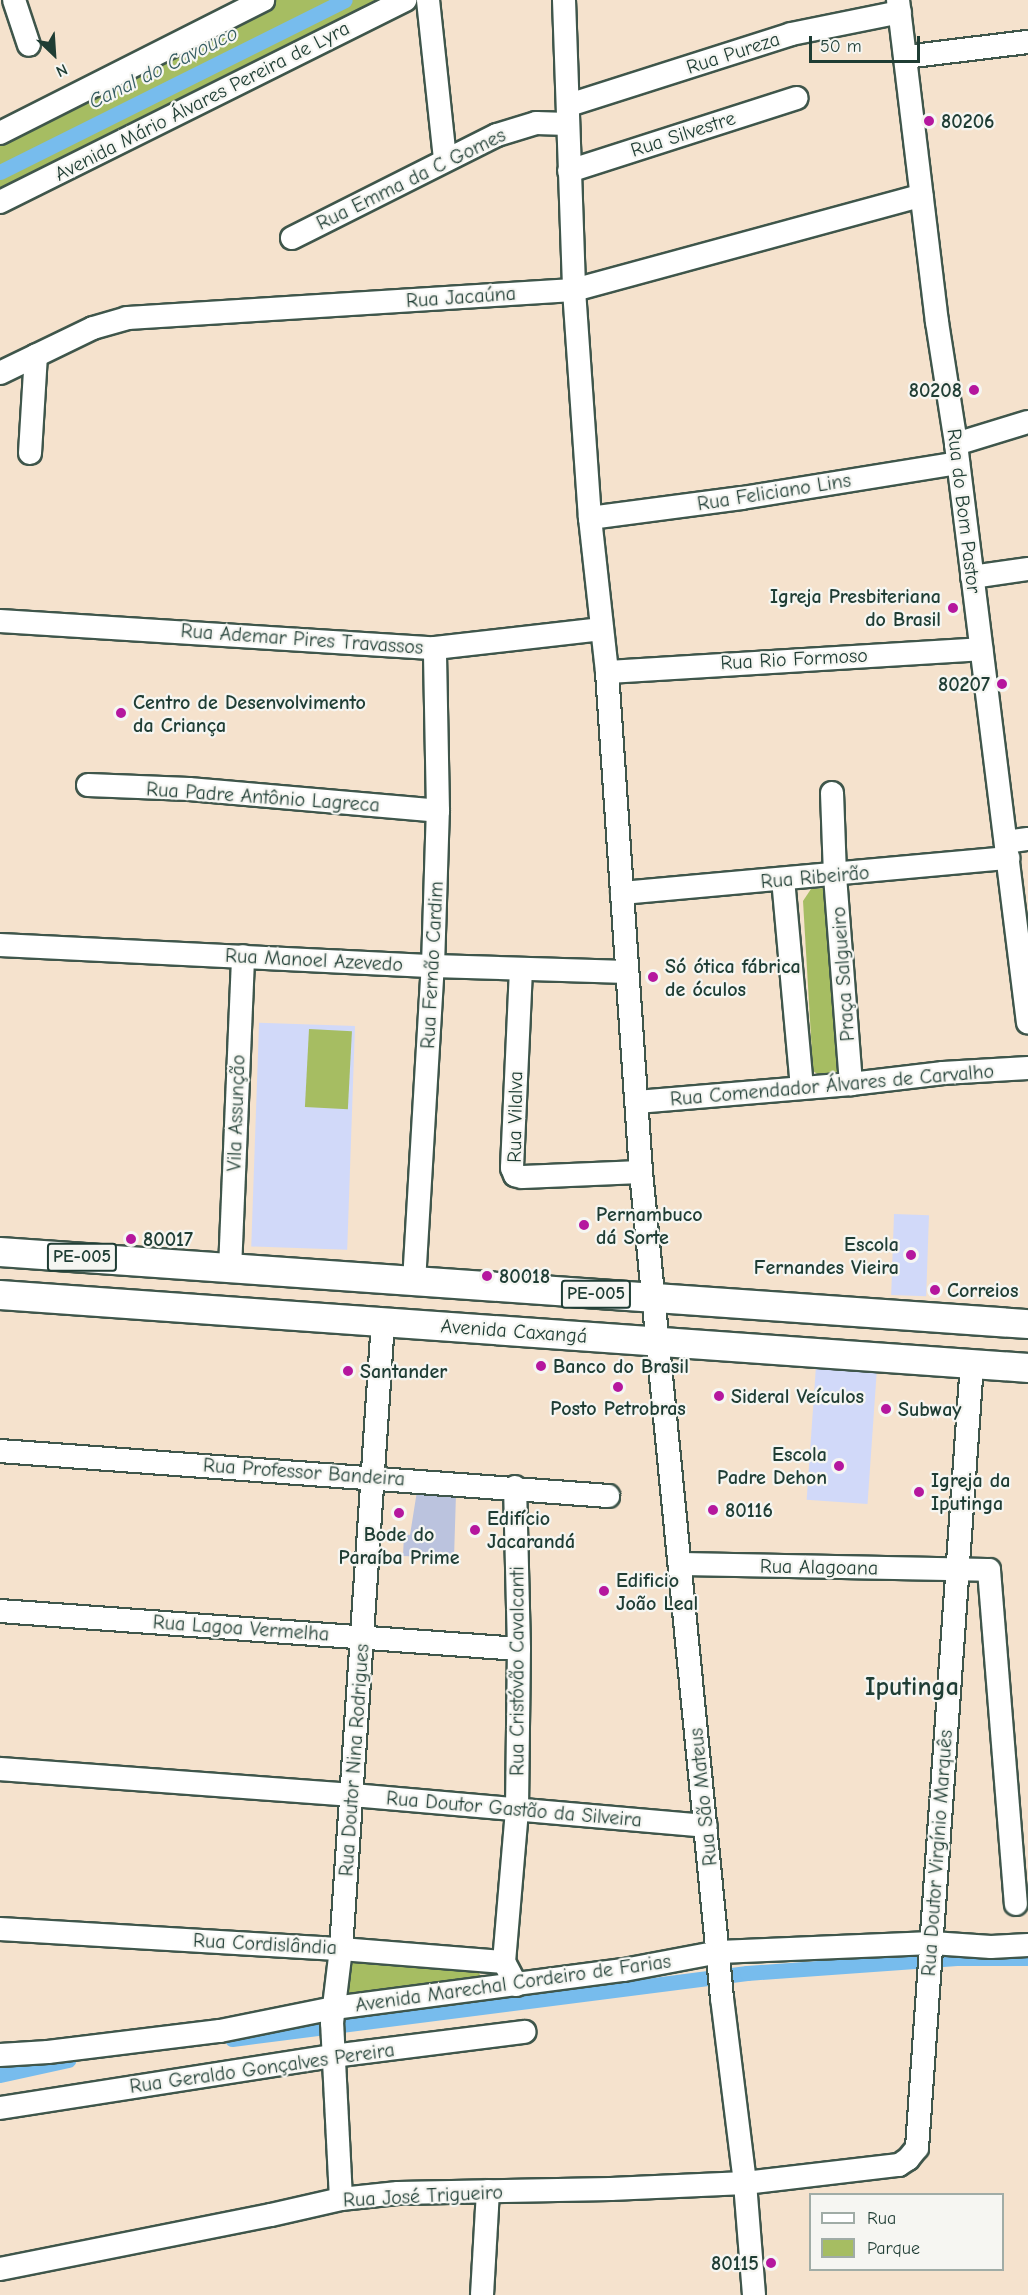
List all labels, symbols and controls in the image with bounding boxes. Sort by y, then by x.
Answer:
street label: Avenida Mário Álvares Pereira de Lyra [51,16,353,186]
water label: Canal do Cavouco [84,20,242,114]
north arrow [24,24,84,84]
scale bar [812,24,923,62]
street label: Rua Pureza [683,27,783,79]
text: 50 m [820,36,862,57]
text: N [53,60,70,81]
street label: Rua Silvestre [628,106,738,162]
place label: 80206 [941,109,995,133]
marker: 80206 [922,114,936,128]
street label: Rua Emma da C Gomes [312,123,510,235]
street label: Rua Jacaúna [405,281,517,313]
place label: 80208 [909,378,962,402]
marker: 80208 [967,383,981,397]
street label: Rua do Bom Pastor [942,427,986,595]
street label: Rua Feliciano Lins [695,468,853,516]
place label: Igreja Presbiteriana do Brasil [770,584,941,631]
marker: Igreja Presbiteriana do Brasil [946,601,960,615]
street label: Rua Ademar Pires Travassos [180,619,424,659]
street label: Rua Rio Formoso [720,643,868,675]
place label: 80207 [938,672,990,696]
marker: 80207 [995,677,1009,691]
place label: Centro de Desenvolvimento da Criança [133,690,366,737]
marker: Centro de Desenvolvimento da Criança [114,706,128,720]
street label: Rua Padre Antônio Lagreca [145,777,381,817]
street label: Rua Ribeirão [760,860,870,894]
street label: Rua Fernão Cardim [416,881,448,1049]
street label: Praça Salgueiro [826,906,860,1042]
street label: Rua Manoel Azevedo [225,943,403,977]
place label: Só ótica fábrica de óculos [665,954,801,1001]
marker: Só ótica fábrica de óculos [646,970,660,984]
street label: Vila Assunção [222,1054,250,1172]
street label: Rua Comendador Álvares de Carvalho [669,1059,995,1111]
street label: Rua Vilalva [502,1071,528,1163]
place label: Pernambuco dá Sorte [596,1202,702,1249]
marker: Pernambuco dá Sorte [577,1218,591,1232]
place label: 80017 [143,1227,193,1251]
marker: 80017 [124,1232,138,1246]
place label: Escola Fernandes Vieira [754,1232,899,1279]
road number: PE-005 [46,1242,118,1272]
marker: Escola Fernandes Vieira [904,1248,918,1262]
place label: 80018 [499,1264,550,1288]
marker: 80018 [480,1269,494,1283]
place label: Correios [947,1278,1018,1302]
road number: PE-005 [560,1279,632,1309]
marker: Correios [928,1283,942,1297]
street label: Avenida Caxangá [440,1314,588,1348]
place label: Banco do Brasil [553,1354,689,1378]
place label: Santander [360,1359,447,1383]
marker: Banco do Brasil [534,1359,548,1373]
marker: Santander [341,1364,355,1378]
marker: Posto Petrobras [611,1380,625,1394]
place label: Sideral Veículos [731,1384,864,1408]
marker: Sideral Veículos [712,1389,726,1403]
place label: Posto Petrobras [550,1396,686,1420]
place label: Subway [898,1397,961,1421]
marker: Subway [879,1402,893,1416]
place label: Escola Padre Dehon [717,1442,827,1489]
street label: Rua Professor Bandeira [202,1453,406,1491]
marker: Escola Padre Dehon [832,1459,846,1473]
place label: Igreja da Iputinga [931,1468,1010,1515]
marker: Igreja da Iputinga [912,1485,926,1499]
place label: 80116 [725,1498,773,1522]
marker: 80116 [706,1503,720,1517]
marker: Bode do Paraíba Prime [392,1506,406,1520]
place label: Edifício Jacarandá [487,1506,575,1553]
place label: Bode do Paraíba Prime [338,1522,460,1569]
marker: Edifício Jacarandá [468,1523,482,1537]
street label: Rua Alagoana [760,1554,878,1580]
street label: Rua Cristóvão Cavalcanti [505,1566,529,1776]
place label: Edificio João Leal [616,1568,698,1615]
marker: Edificio João Leal [597,1584,611,1598]
street label: Rua Lagoa Vermelha [152,1610,330,1646]
street label: Rua Doutor Nina Rodrigues [334,1643,374,1877]
district label: Iputinga [865,1672,959,1704]
street label: Rua São Mateus [684,1727,722,1867]
street label: Rua Doutor Virgínio Marquês [916,1729,958,1977]
street label: Rua Doutor Gastão da Silveira [385,1786,643,1832]
street label: Rua Cordislândia [192,1928,338,1960]
street label: Avenida Marechal Cordeiro de Farias [354,1949,672,2017]
street label: Rua Geraldo Gonçalves Pereira [128,2038,396,2098]
street label: Rua José Trigueiro [342,2180,504,2212]
legend [809,2193,1004,2271]
text: Rua [867,2208,896,2229]
text: Parque [867,2238,920,2259]
place label: 80115 [711,2251,759,2275]
marker: 80115 [764,2256,778,2270]

